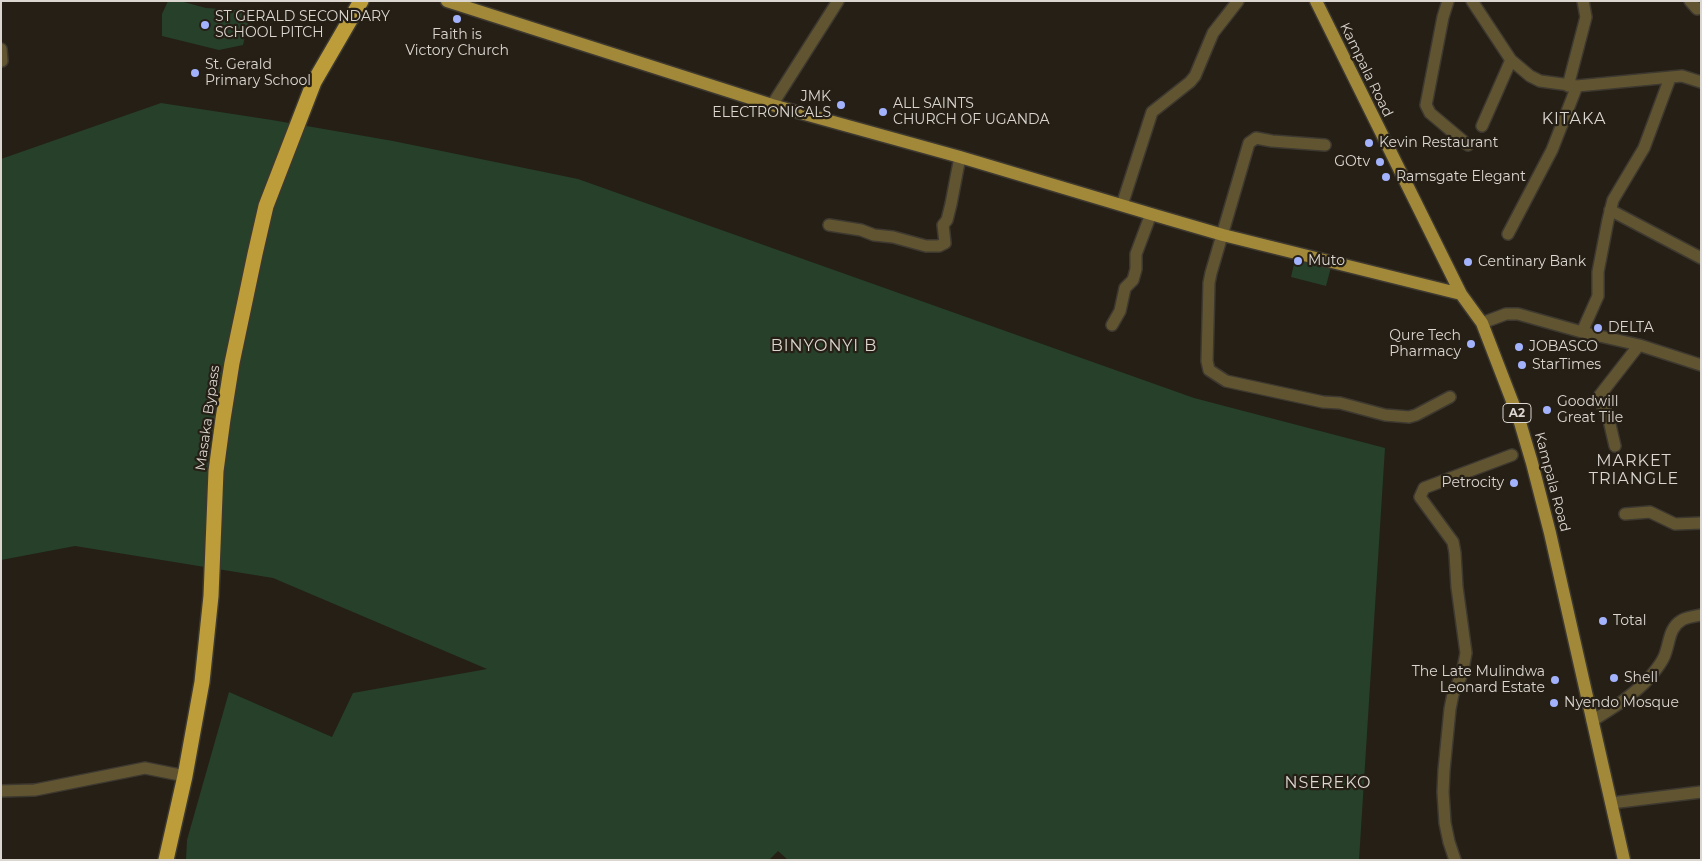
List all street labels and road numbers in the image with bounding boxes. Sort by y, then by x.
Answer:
street label: Kampala Road [1336,20,1396,120]
street label: Masaka Bypass [192,364,224,472]
road number: A2 [1503,403,1531,422]
street label: Kampala Road [1531,430,1573,534]

